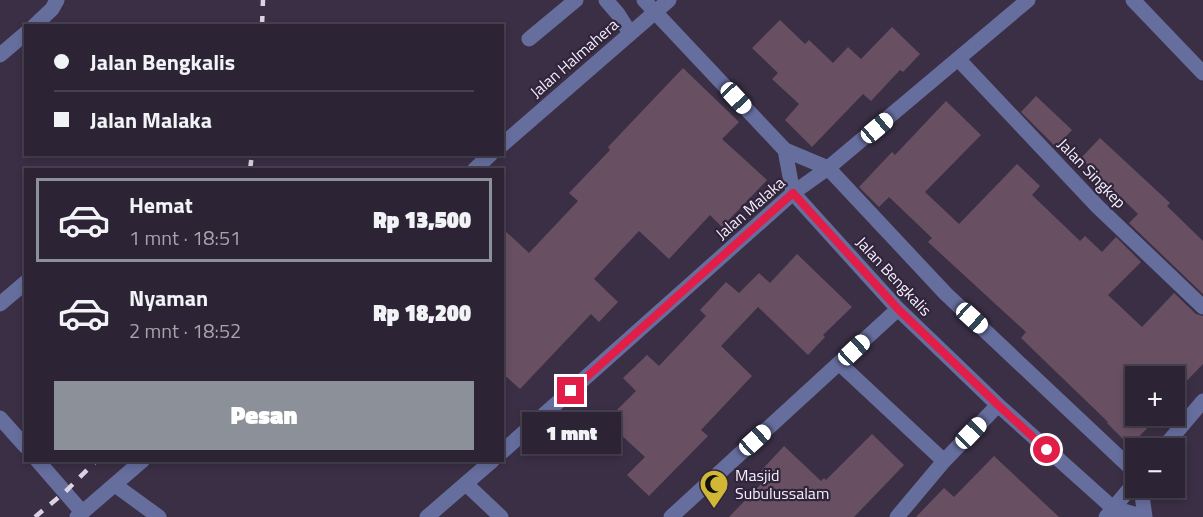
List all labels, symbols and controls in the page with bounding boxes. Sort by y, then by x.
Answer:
street label: Jalan Halmahera [524,13,624,103]
text: Jalan Bengkalis [90,45,235,79]
car [717,79,755,117]
text: Jalan Malaka [90,103,212,137]
car [857,110,897,146]
street label: Jalan Singkep [1052,132,1132,214]
street label: Jalan Malaka [710,171,790,245]
text: Hemat [129,188,193,222]
icon: car [57,193,111,247]
text: Rp 13,500 [373,203,471,237]
text: 1 mnt · 18:51 [129,222,241,253]
street label: Jalan Bengkalis [851,231,937,321]
text: Nyaman [129,281,208,315]
icon: car [57,286,111,340]
text: Rp 18,200 [373,296,471,330]
car [953,299,991,337]
text: 2 mnt · 18:52 [129,315,241,346]
car [835,331,873,369]
map controls [1125,366,1185,498]
button: + [1125,366,1185,426]
route end [557,377,584,404]
button: Pesan [54,381,474,450]
callout: 1 mnt [522,412,620,454]
car [952,414,990,452]
text: 1 mnt [546,417,597,448]
car [736,421,774,459]
route start [1033,436,1060,463]
button: − [1125,438,1185,498]
place label: Masjid Subulussalam [735,463,829,505]
mosque icon: Masjid Subulussalam [698,468,730,510]

